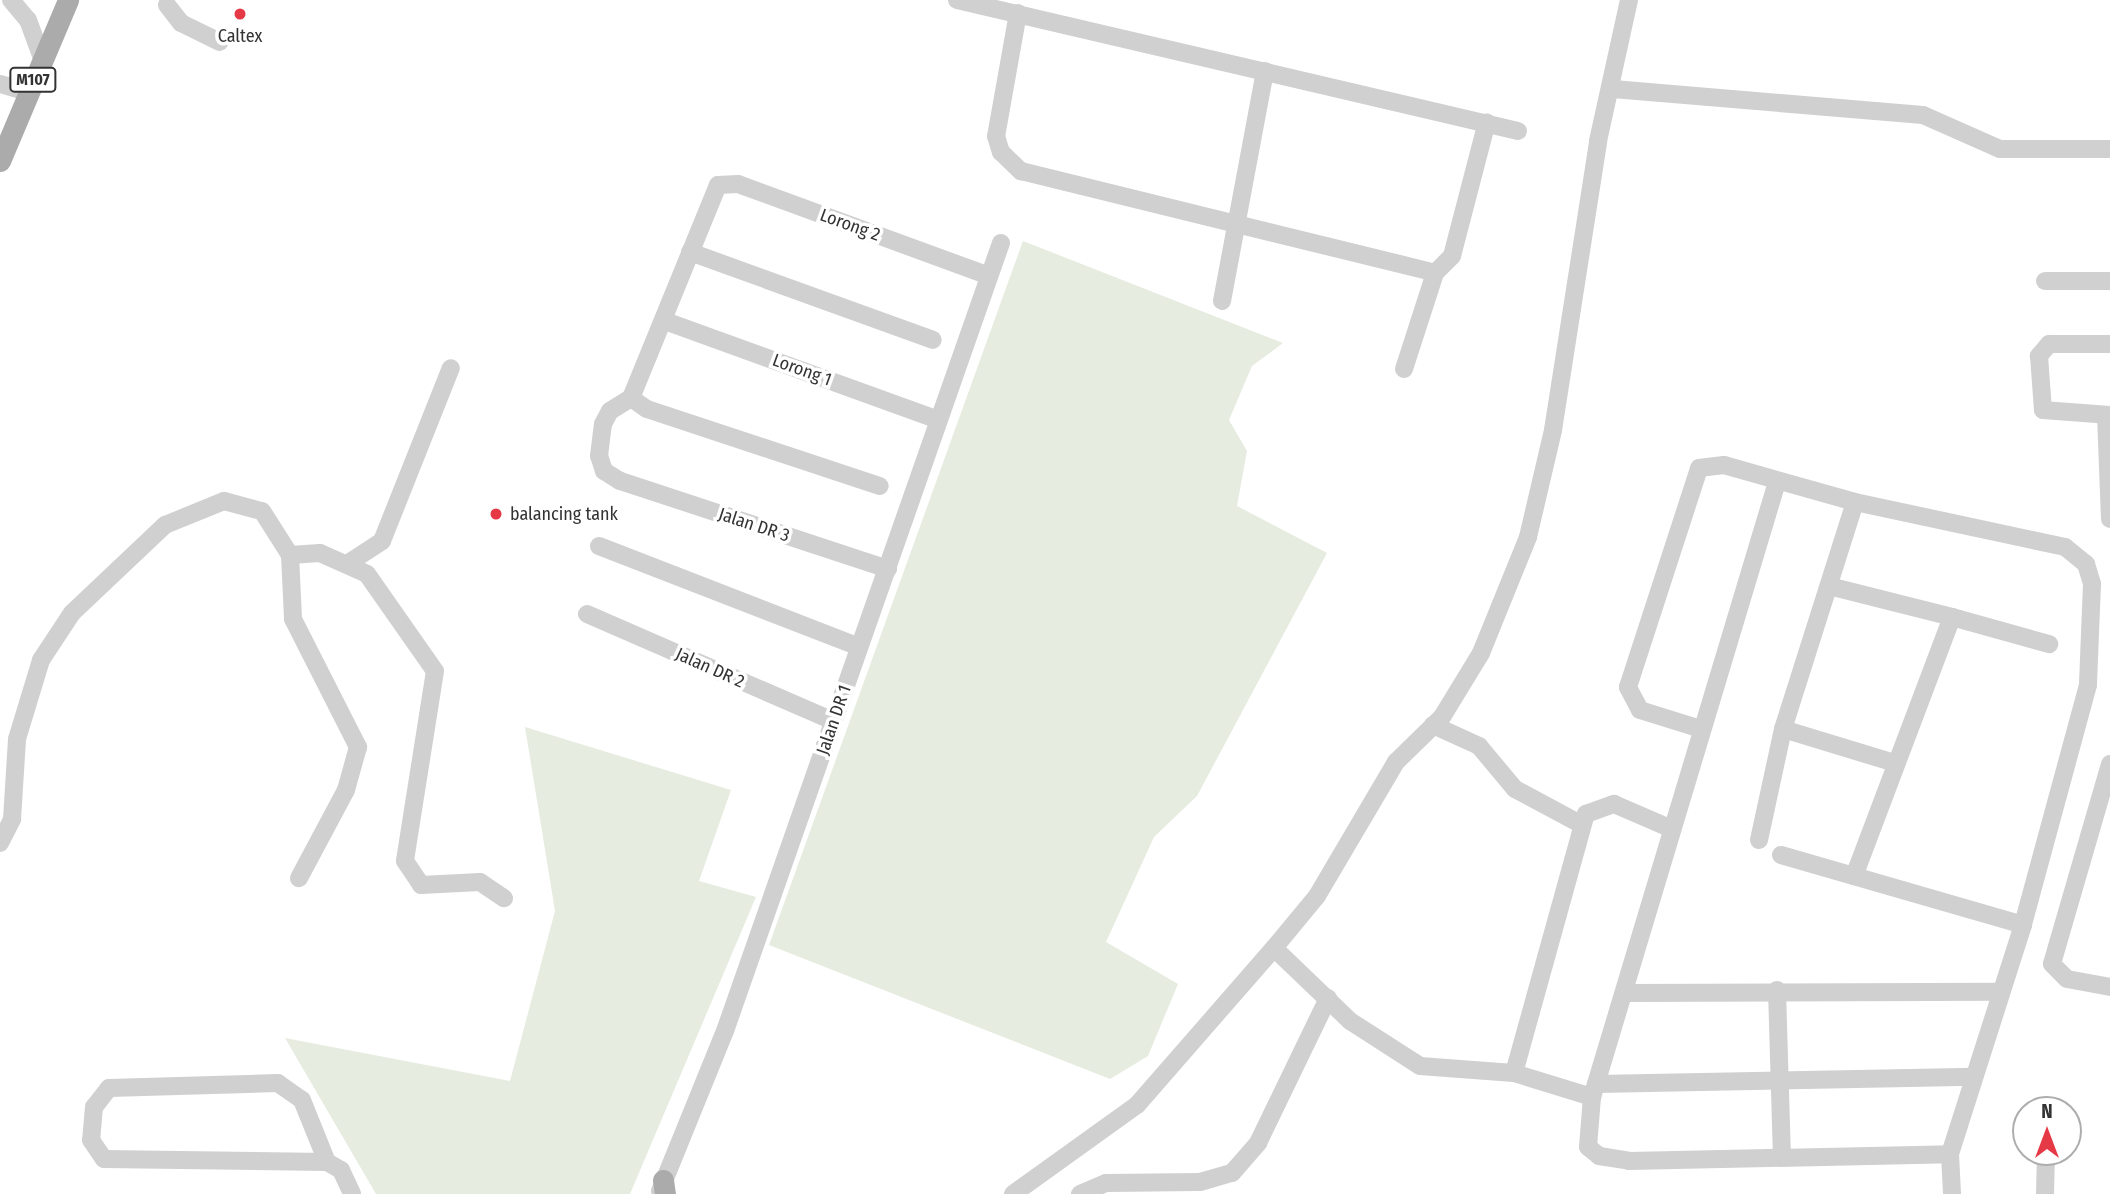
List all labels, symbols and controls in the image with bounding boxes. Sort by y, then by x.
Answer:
marker: Caltex [232,6,248,22]
place label: Caltex [218,25,262,47]
road number: M107 [8,68,58,92]
street label: Lorong 2 [817,204,883,246]
street label: Lorong 1 [769,349,835,391]
place label: balancing tank [510,503,618,525]
street label: Jalan DR 3 [716,503,792,547]
marker: balancing tank [488,506,504,522]
street label: Jalan DR 2 [672,643,748,693]
street label: Jalan DR 1 [812,682,856,758]
north arrow [2012,1096,2082,1166]
text: N [2041,1100,2053,1123]

